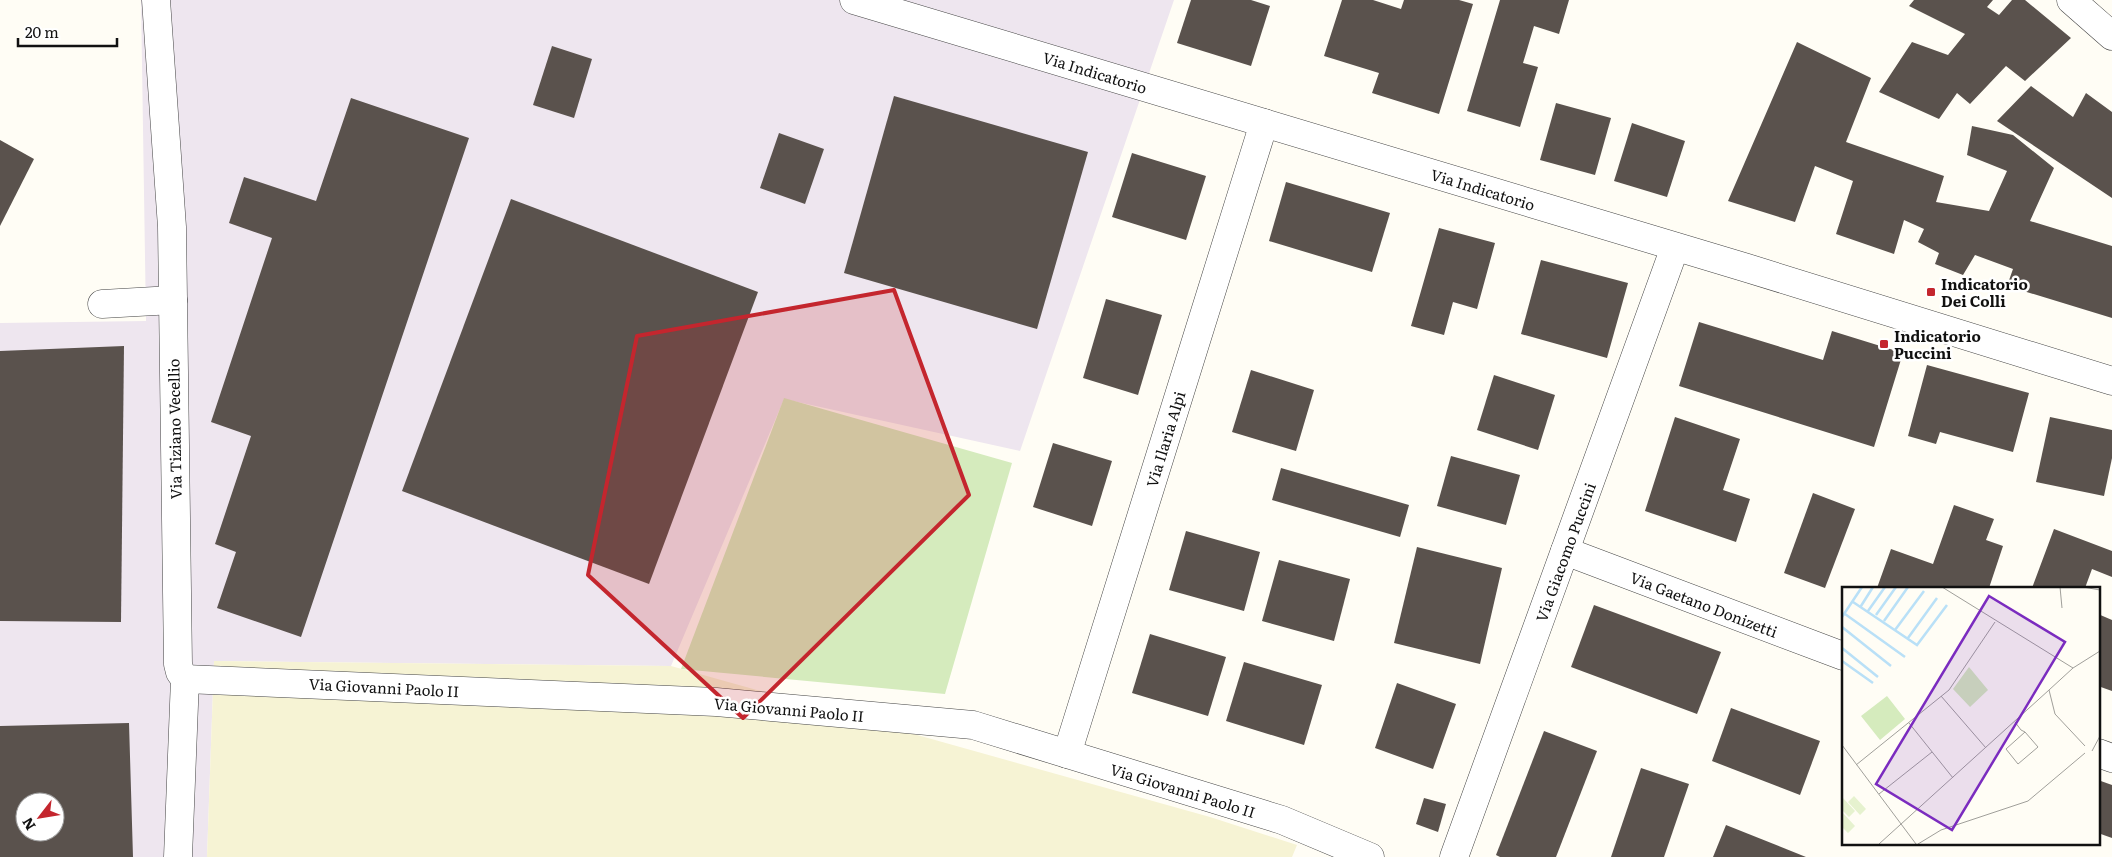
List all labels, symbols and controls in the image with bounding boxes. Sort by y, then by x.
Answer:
scale bar [18,15,116,47]
text: 20 m [25,20,59,43]
street label: Via Indicatorio [1040,45,1150,99]
street label: Via Indicatorio [1428,162,1538,216]
place label: Indicatorio Dei Colli [1941,272,2028,312]
marker: Indicatorio Dei Colli [1925,286,1937,298]
place label: Indicatorio Puccini [1894,324,1981,364]
marker: Indicatorio Puccini [1878,338,1890,350]
street label: Via Tiziano Vecellio [161,358,187,500]
street label: Via Ilaria Alpi [1139,388,1191,490]
street label: Via Giacomo Puccini [1529,479,1601,625]
street label: Via Gaetano Donizetti [1627,565,1781,643]
inset map [1842,587,2100,844]
street label: Via Giovanni Paolo II [308,672,460,702]
street label: Via Giovanni Paolo II [713,691,865,727]
street label: Via Giovanni Paolo II [1108,757,1258,823]
north arrow [15,792,65,842]
text: N [16,814,40,834]

